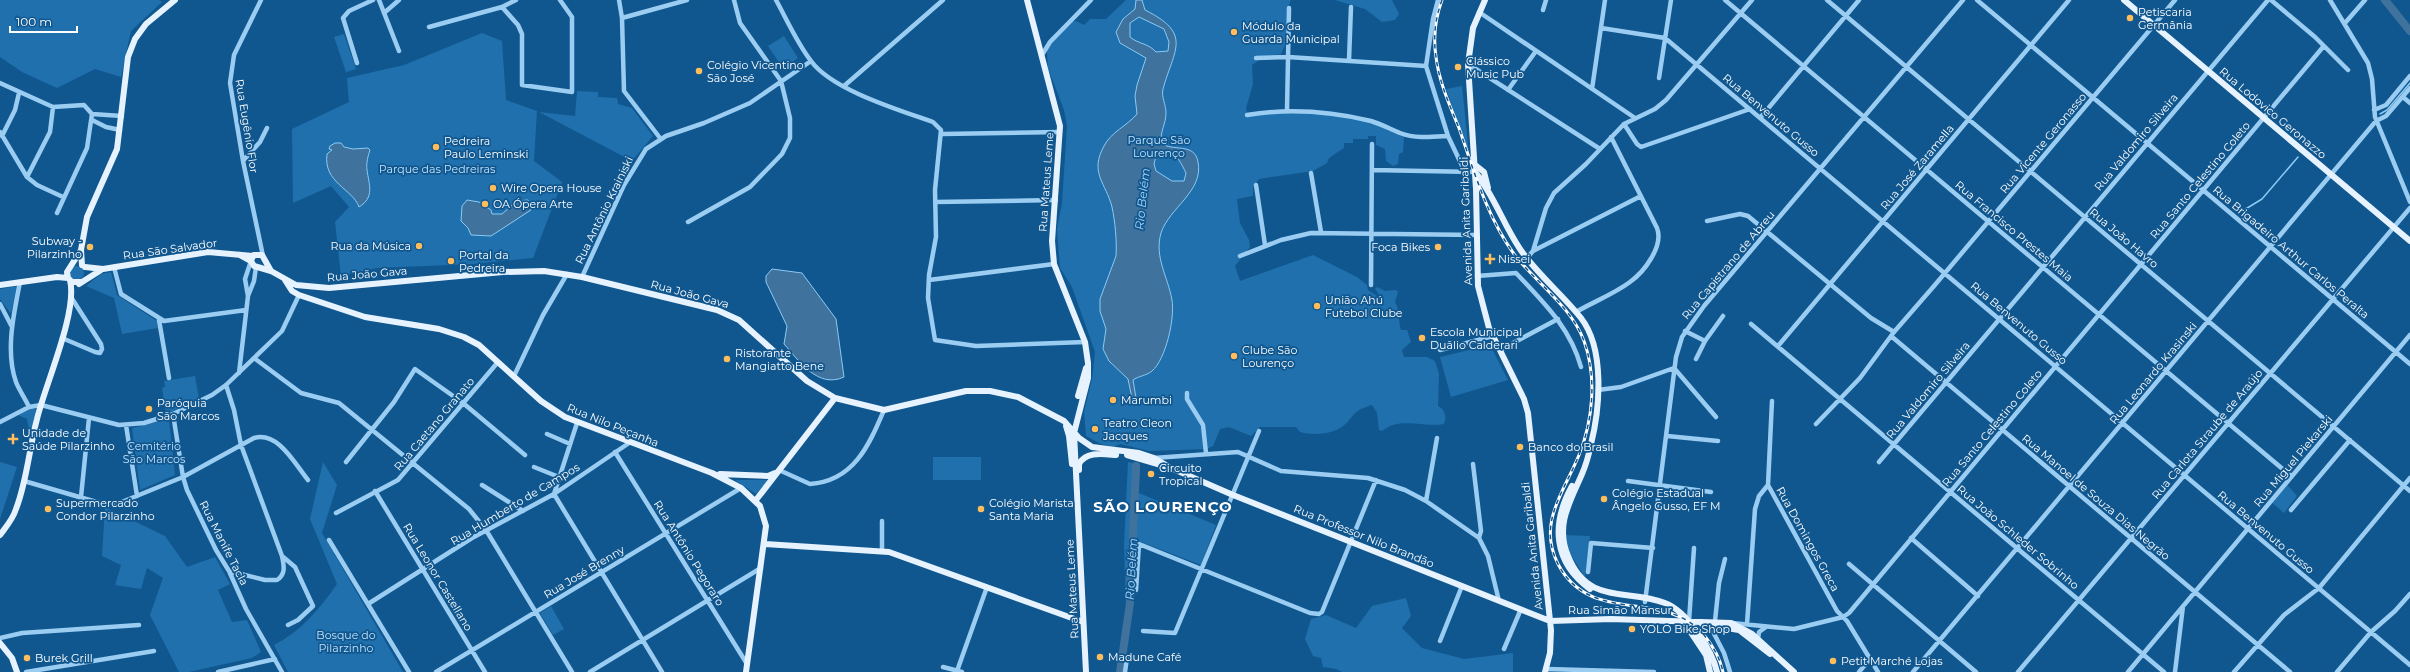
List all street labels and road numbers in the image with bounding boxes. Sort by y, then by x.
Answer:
street label: Rua Lodovico Geronazzo [2217,64,2329,162]
street label: Rua Benvenuto Gusso [1720,70,1822,160]
street label: Rua Eugênio Flor [233,78,261,174]
street label: Rua Vicente Geronasso [1997,90,2089,196]
street label: Rua Valdomiro Silveira [2091,90,2181,194]
street label: Rua Santo Celestino Coleto [2147,119,2253,241]
street label: Rua José Zaramella [1877,122,1957,212]
street label: Rua Mateus Leme [1036,131,1056,232]
street label: Rua Antônio Krainiski [572,154,636,266]
street label: Avenida Anita Garibaldi [1457,156,1475,286]
street label: Rua Francisco Prestes Maia [1952,178,2076,284]
street label: Rua Brigadeiro Arthur Carlos Peralta [2210,182,2372,322]
street label: Rua João Havro [2087,205,2161,271]
street label: Rua Capistrano de Abreu [1678,208,1778,322]
street label: Rua São Salvador [122,235,218,263]
street label: Rua João Gava [326,264,408,284]
street label: Rua João Gava [649,277,731,311]
street label: Rua Benvenuto Gusso [1968,278,2070,368]
street label: Rua Leonardo Krasinski [2106,319,2200,427]
street label: Rua Valdomiro Silveira [1883,338,1973,442]
street label: Rua Carlota Straube de Araújo [2148,366,2266,502]
street label: Rua Santo Celestino Coleto [1939,367,2045,489]
street label: Rua Caetano Granato [391,374,477,474]
street label: Rua Nilo Peçanha [565,400,661,450]
street label: Rua Miguel Piekarski [2251,412,2335,510]
street label: Rua Manoel de Souza Dias Negrão [2019,431,2173,563]
street label: Rua Humberto de Campos [448,460,583,548]
street label: Avenida Anita Garibaldi [1518,481,1546,611]
street label: Rua João Schleder Sobrinho [1954,482,2082,592]
street label: Rua Domingos Greca [1773,484,1843,594]
street label: Rua Benvenuto Gusso [2215,487,2317,577]
street label: Rua Manife Tacla [197,498,251,588]
street label: Rua Antônio Pegoraro [651,498,727,608]
street label: Rua Professor Nilo Brandão [1292,501,1436,571]
street label: Rua Leonor Castellano [400,520,476,634]
street label: Rua Mateus Leme [1062,539,1082,639]
street label: Rua José Brenny [541,542,627,602]
street label: Rua Simão Mansur [1568,603,1672,617]

